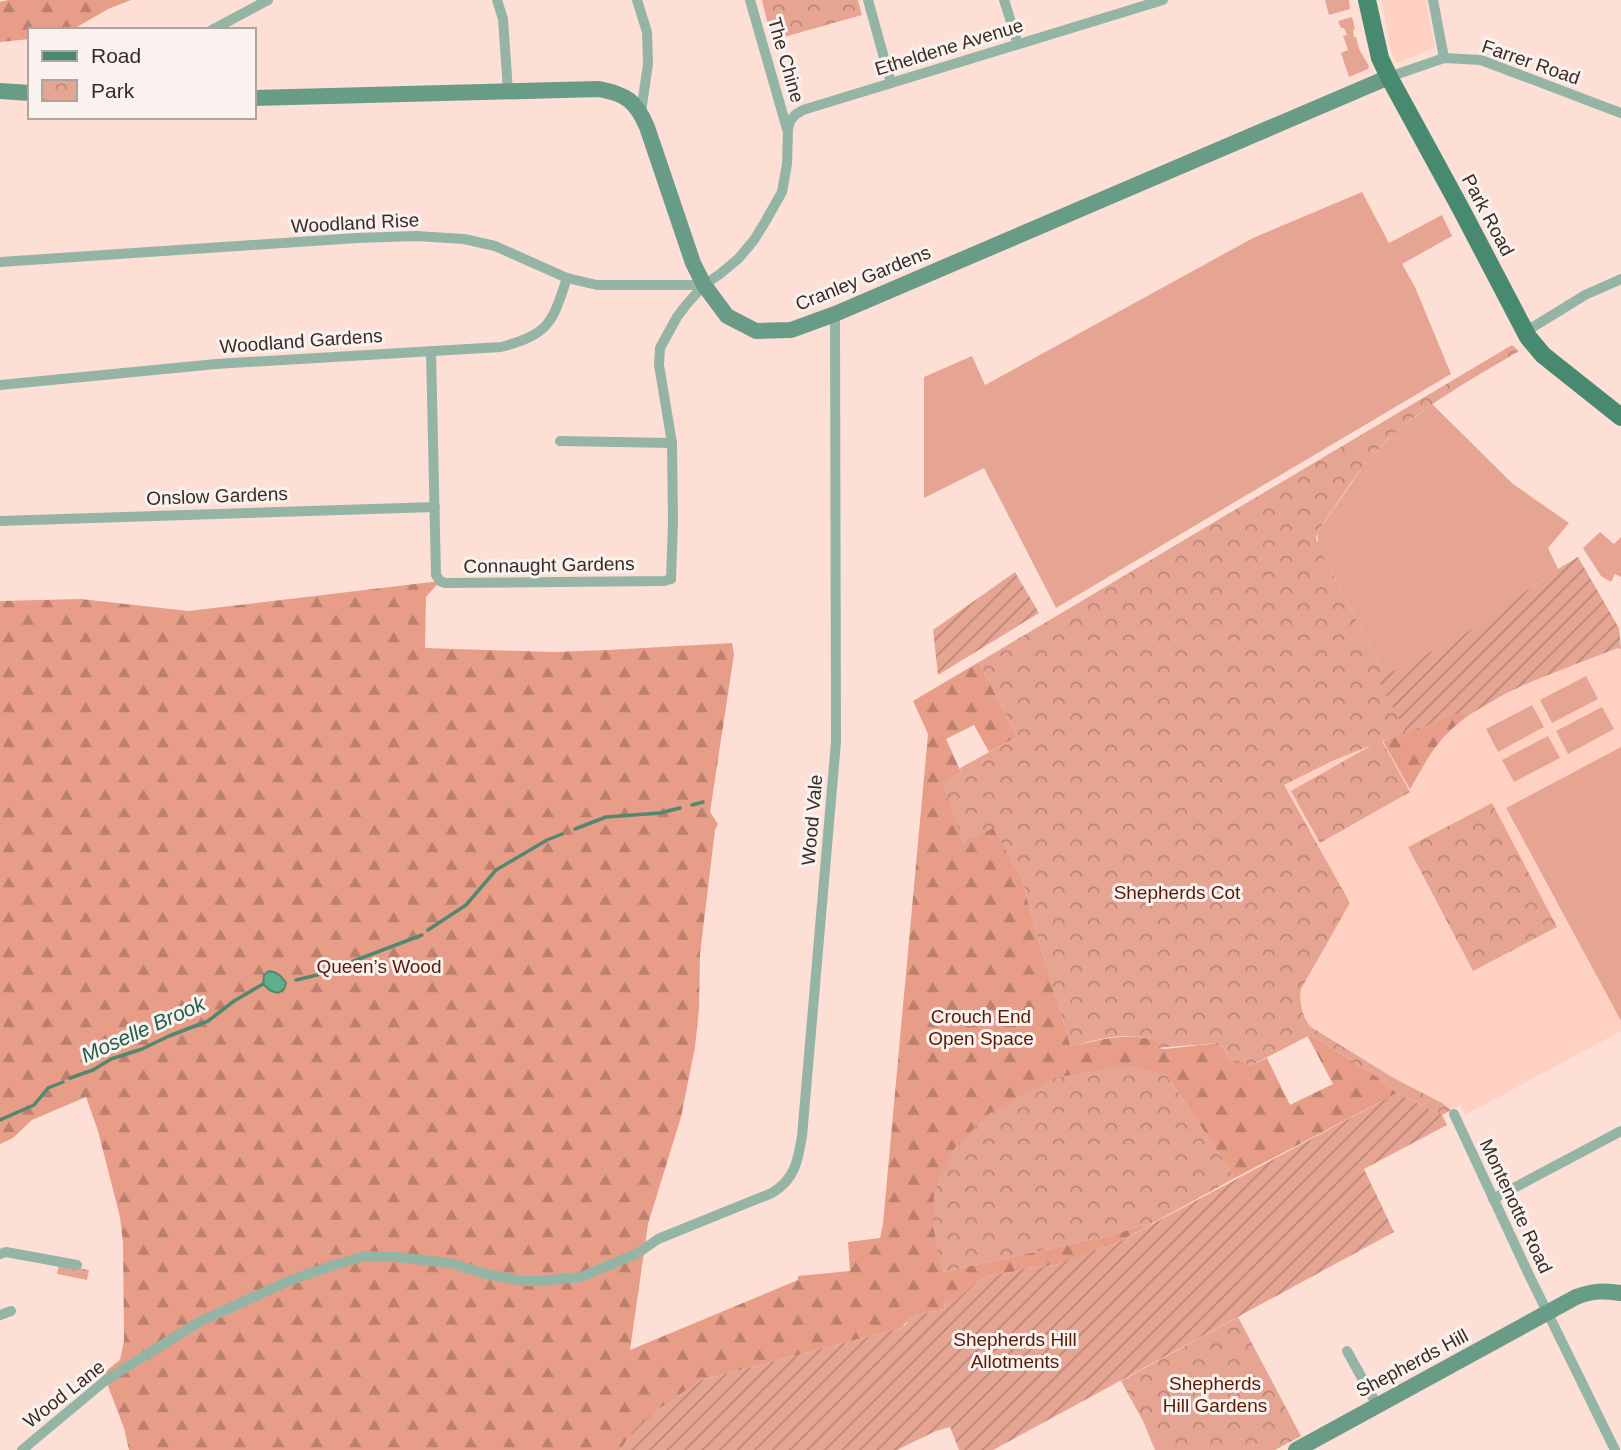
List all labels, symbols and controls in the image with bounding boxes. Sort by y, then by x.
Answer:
street label: Etheldene Avenue [872,14,1026,80]
street label: The Chine [764,15,808,105]
legend [28,28,256,119]
street label: Farrer Road [1479,35,1583,89]
text: Road [91,44,141,67]
text: Park [91,79,135,102]
street label: Park Road [1458,170,1518,260]
street label: Woodland Rise [290,209,420,237]
street label: Cranley Gardens [792,241,934,315]
street label: Woodland Gardens [219,325,383,357]
street label: Onslow Gardens [146,483,288,509]
street label: Connaught Gardens [463,553,635,577]
street label: Wood Vale [798,774,826,866]
park label: Shepherds Cot [1114,882,1241,903]
park label: Queen’s Wood [317,956,442,977]
water label: Moselle Brook [78,991,210,1067]
park label: Crouch End Open Space [928,1006,1034,1049]
street label: Montenotte Road [1476,1136,1556,1276]
street label: Shepherds Hill [1353,1325,1471,1401]
park label: Shepherds Hill Allotments [953,1329,1077,1372]
street label: Wood Lane [19,1356,109,1432]
park label: Shepherds Hill Gardens [1163,1373,1267,1416]

